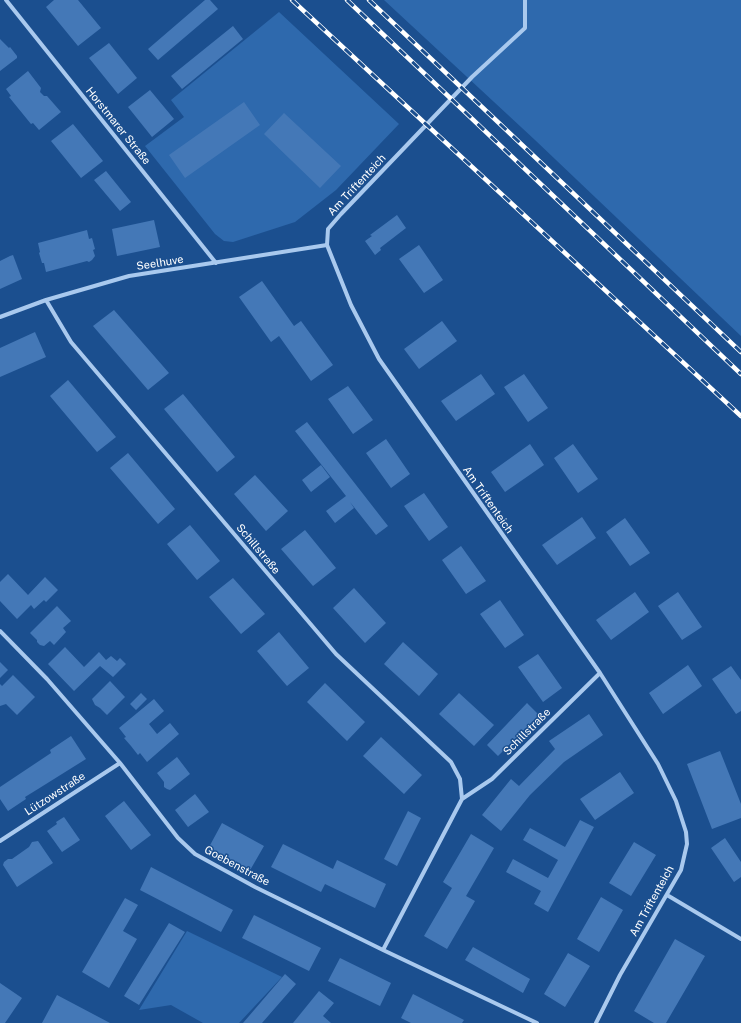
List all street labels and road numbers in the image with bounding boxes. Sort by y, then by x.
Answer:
street label: Horstmarer Straße [83,85,153,167]
street label: Am Triftenteich [325,152,389,218]
street label: Seelhuve [136,253,184,273]
street label: Am Triftenteich [460,464,516,536]
street label: Schillstraße [233,521,283,577]
street label: Schillstraße [501,706,553,758]
street label: Lützowstraße [22,770,88,818]
street label: Goebenstraße [202,843,272,889]
street label: Am Triftenteich [627,863,677,939]

